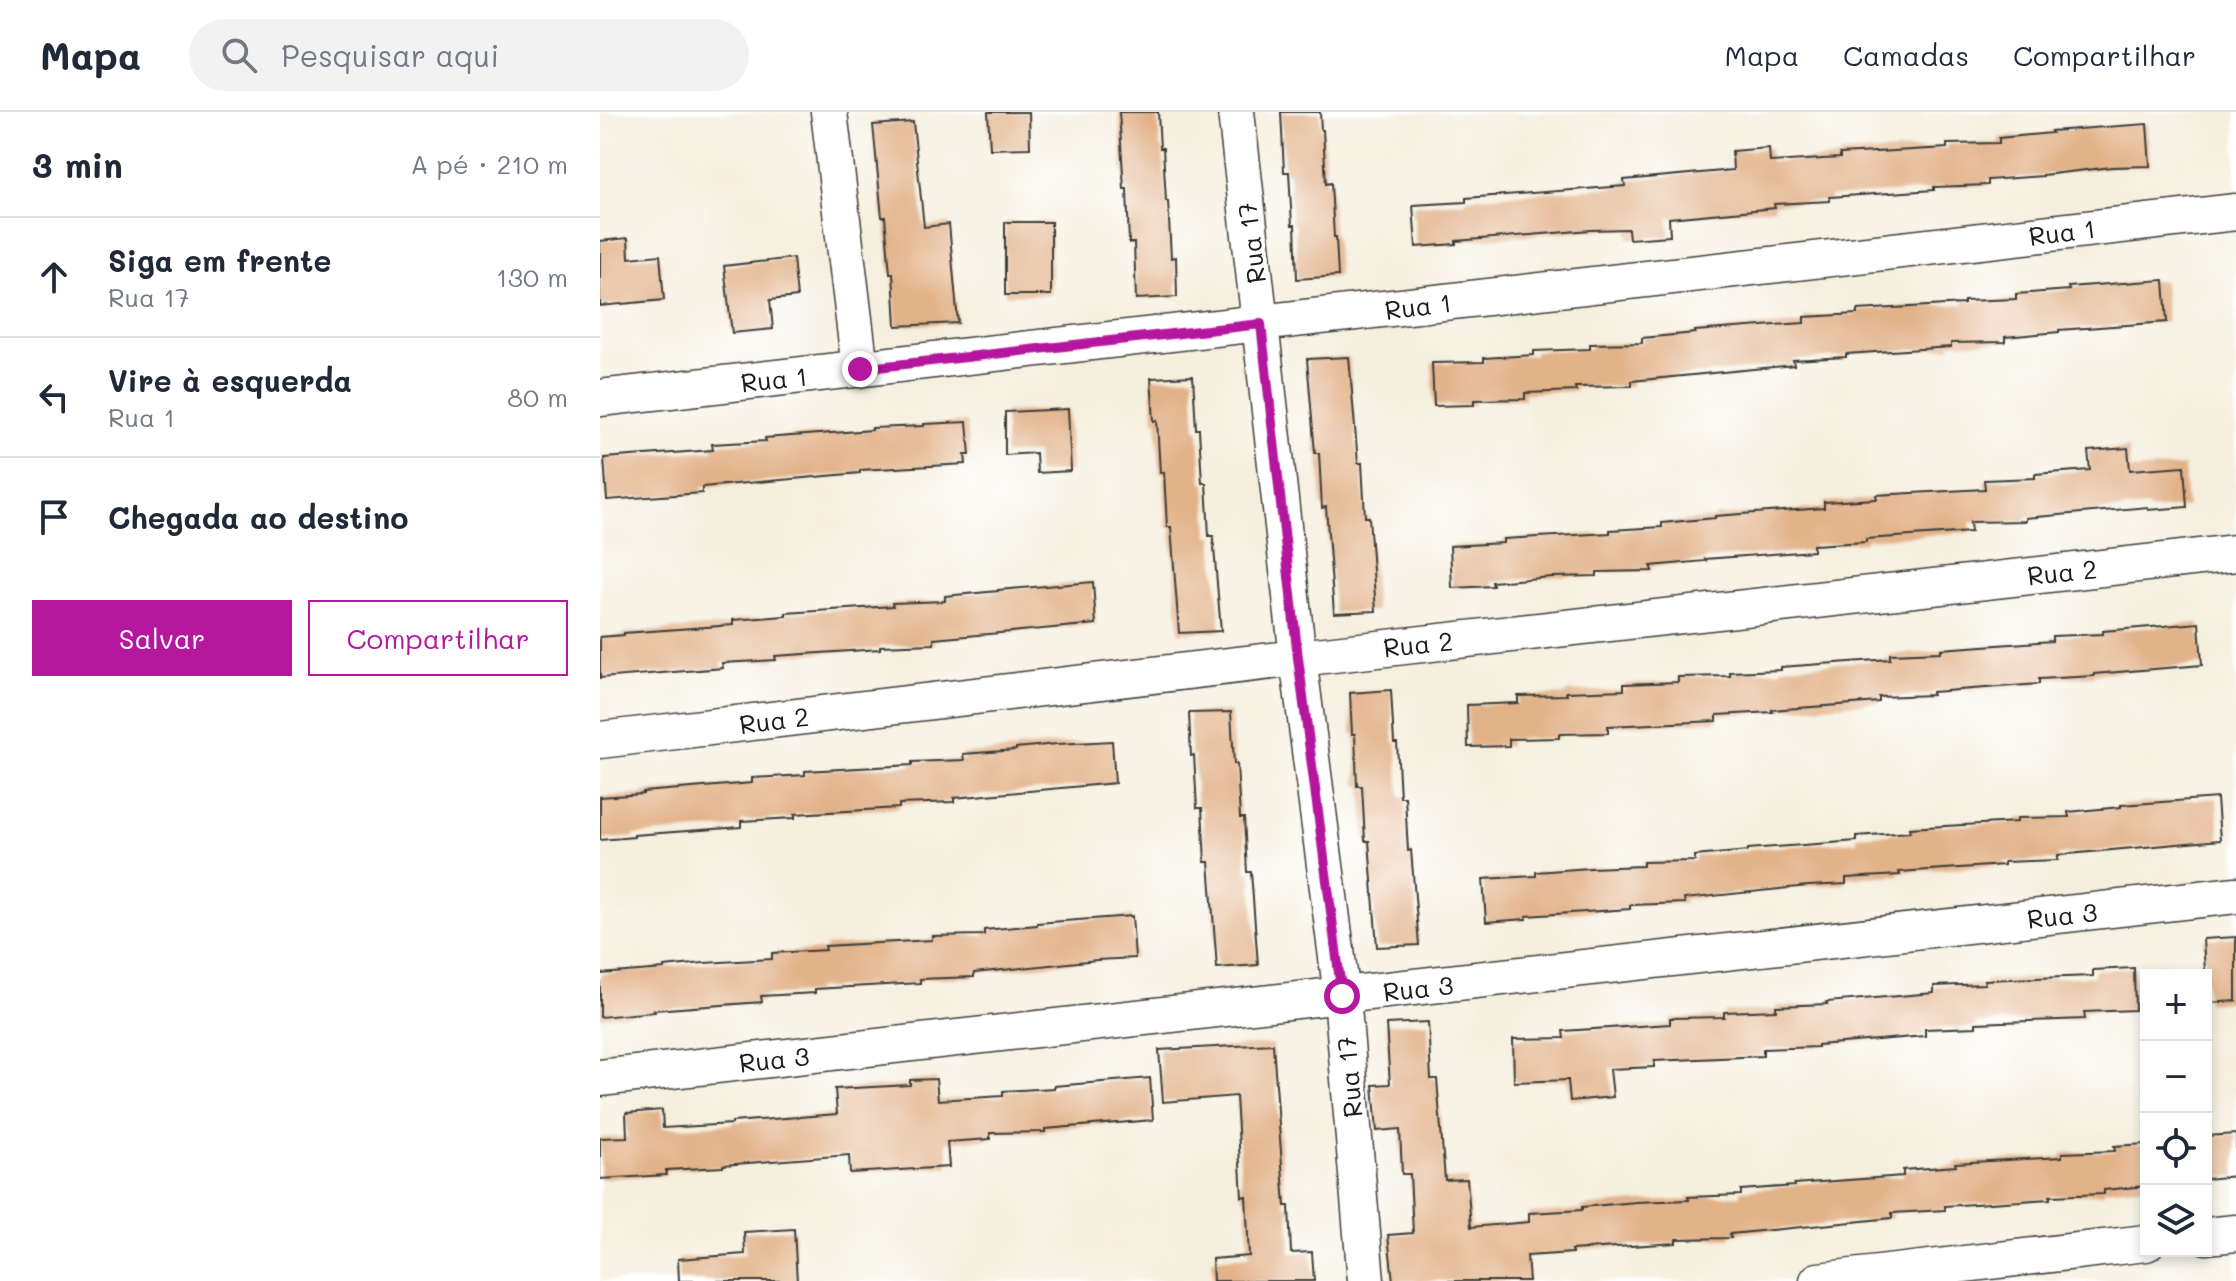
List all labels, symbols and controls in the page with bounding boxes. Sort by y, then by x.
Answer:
search box [189,19,749,91]
text: Mapa [40,30,141,80]
icon: search [217,33,261,77]
text: Pesquisar aqui [281,35,499,75]
text: Mapa [1725,37,1799,73]
text: Camadas [1843,37,1969,73]
text: Compartilhar [2013,37,2196,73]
text: 3 min [32,142,123,187]
text: A pé · 210 m [410,147,568,181]
street label: Rua 17 [1229,200,1273,286]
street label: Rua 1 [2027,211,2097,253]
text: Siga em frente [108,240,331,280]
icon: ahead [32,255,76,299]
text: 130 m [496,260,568,294]
text: Rua 17 [108,280,189,314]
street label: Rua 1 [1383,285,1453,327]
route end [842,351,878,387]
street label: Rua 1 [739,359,809,399]
text: Vire à esquerda [108,360,352,400]
icon: left [32,375,76,419]
text: 80 m [507,380,568,414]
text: Rua 1 [108,400,175,434]
icon: arrive [32,495,76,539]
text: Chegada ao destino [108,497,408,537]
street label: Rua 2 [2025,551,2099,593]
button: Salvar [32,600,292,676]
button: Compartilhar [308,600,568,676]
street label: Rua 2 [1381,623,1455,665]
street label: Rua 2 [737,699,811,741]
street label: Rua 3 [2025,894,2099,936]
street label: Rua 3 [1381,967,1455,1009]
map controls [2140,969,2212,1257]
button: + [2140,969,2212,1041]
route start [1324,978,1360,1014]
street label: Rua 17 [1329,1035,1369,1119]
street label: Rua 3 [737,1038,811,1080]
button: − [2140,1041,2212,1113]
button: locate [2140,1113,2212,1185]
button: layers [2140,1185,2212,1257]

